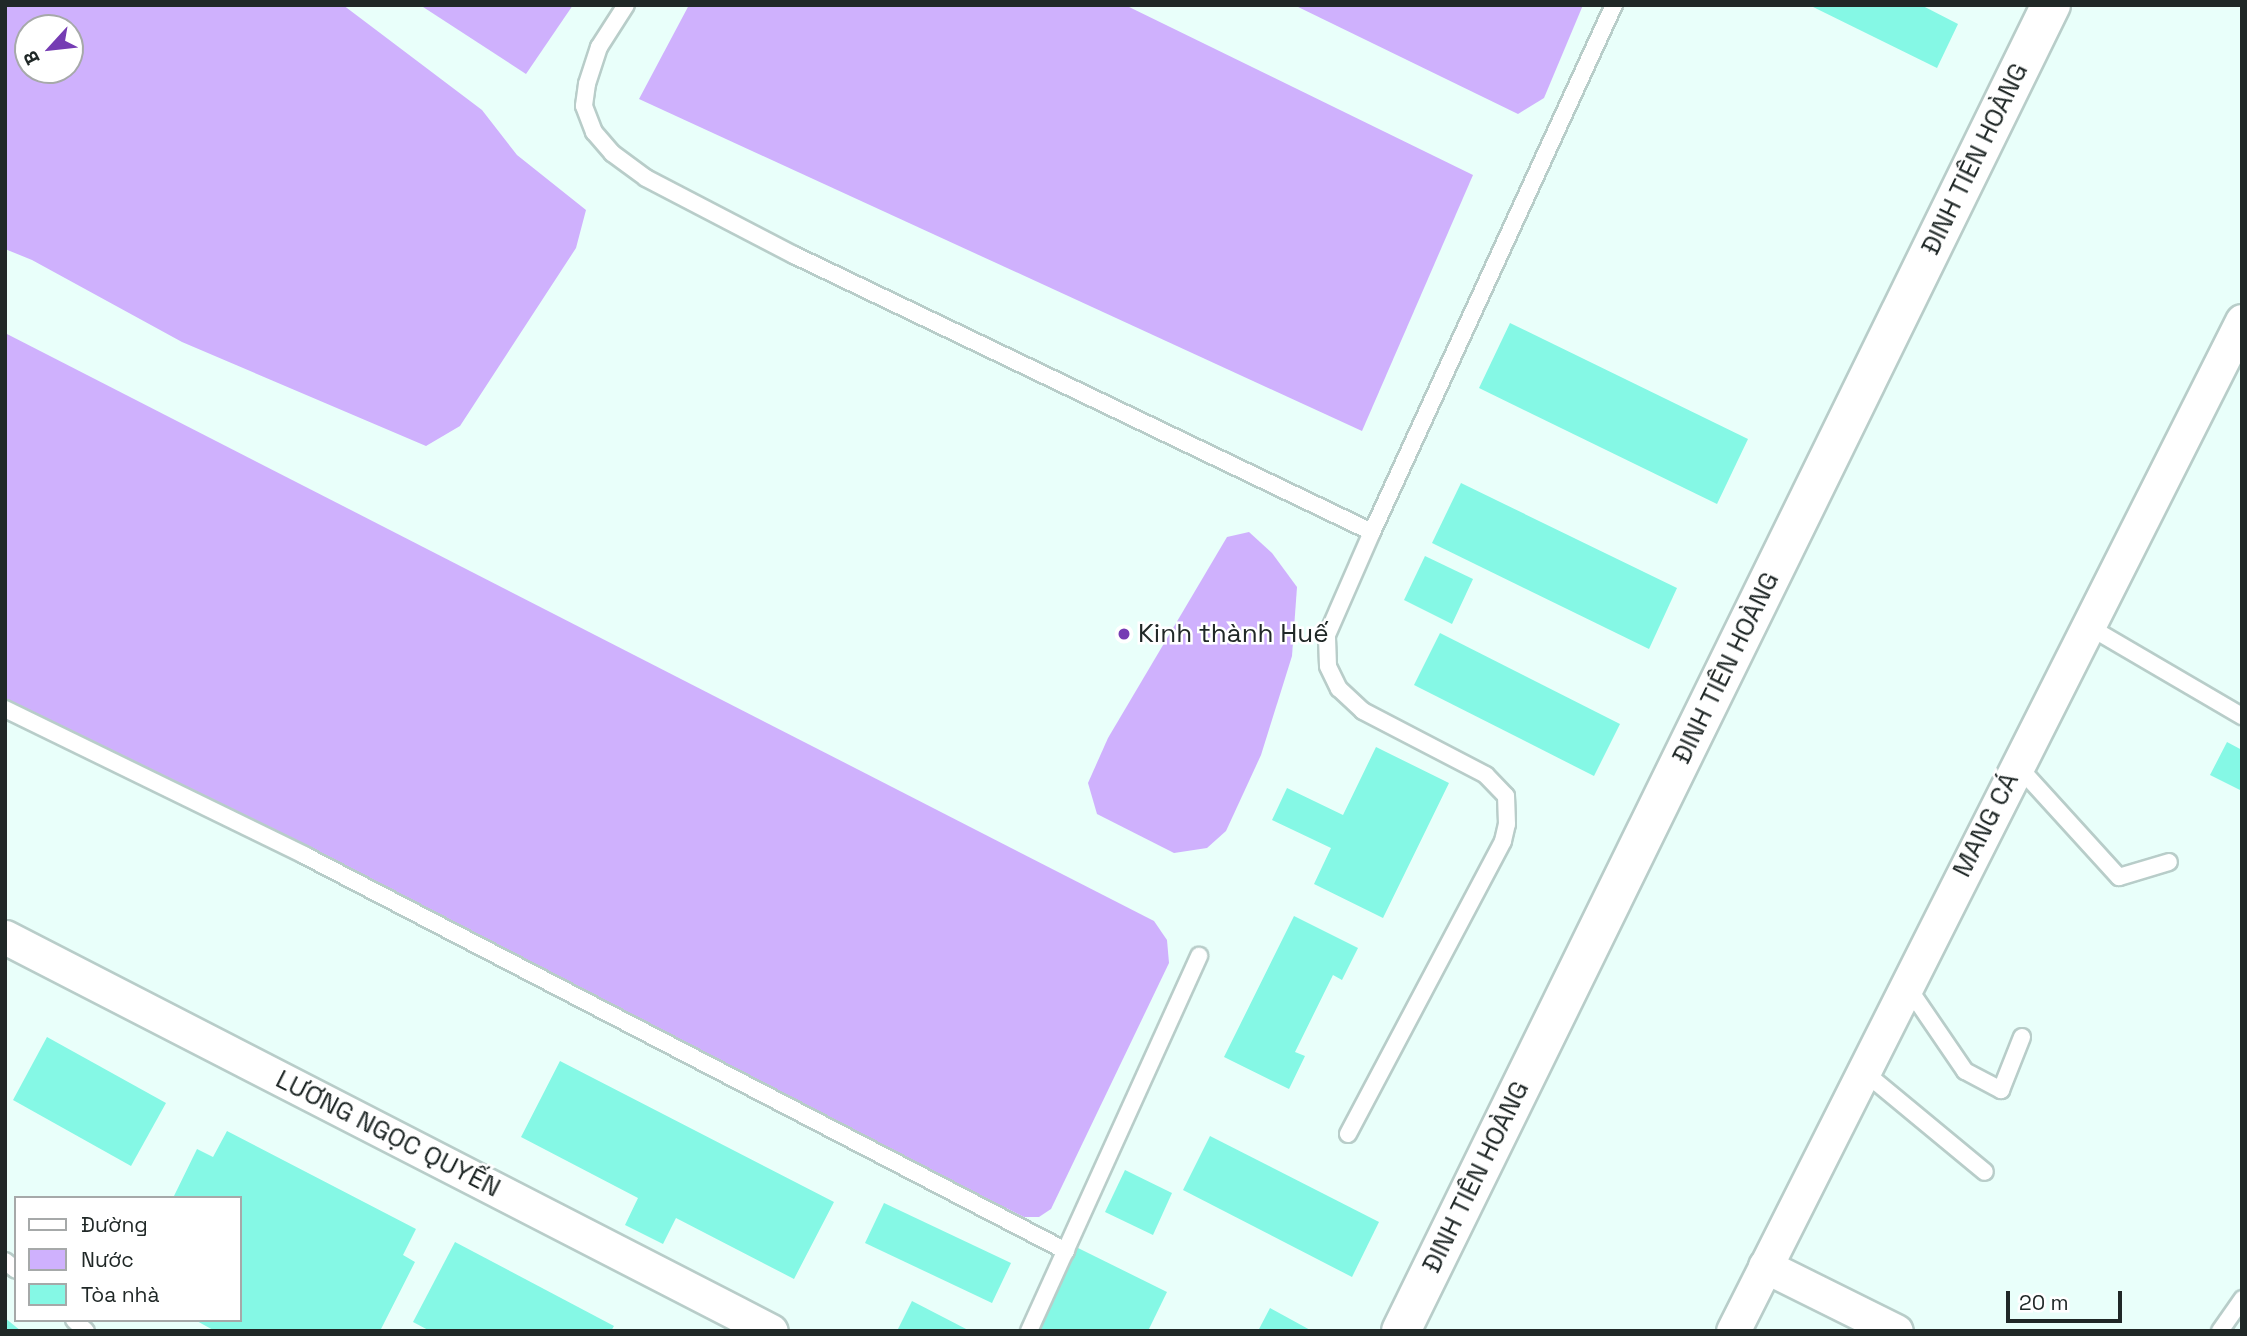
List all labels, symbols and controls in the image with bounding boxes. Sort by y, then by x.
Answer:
north arrow [14,14,84,84]
text: B [18,47,46,69]
street label: ĐINH TIÊN HOÀNG [1915,58,2035,260]
street label: ĐINH TIÊN HOÀNG [1666,567,1786,769]
place label: Kinh thành Huế [1138,618,1329,650]
marker: Kinh thành Huế [1116,626,1132,642]
street label: MANG CÁ [1946,768,2026,882]
street label: LƯƠNG NGỌC QUYẾN [271,1064,505,1204]
street label: ĐINH TIÊN HOÀNG [1416,1076,1536,1278]
legend [14,1196,242,1322]
text: Đường [81,1211,148,1238]
text: Nước [81,1246,134,1273]
scale bar [2009,1276,2124,1320]
text: Tòa nhà [81,1281,160,1308]
text: 20 m [2019,1289,2069,1316]

